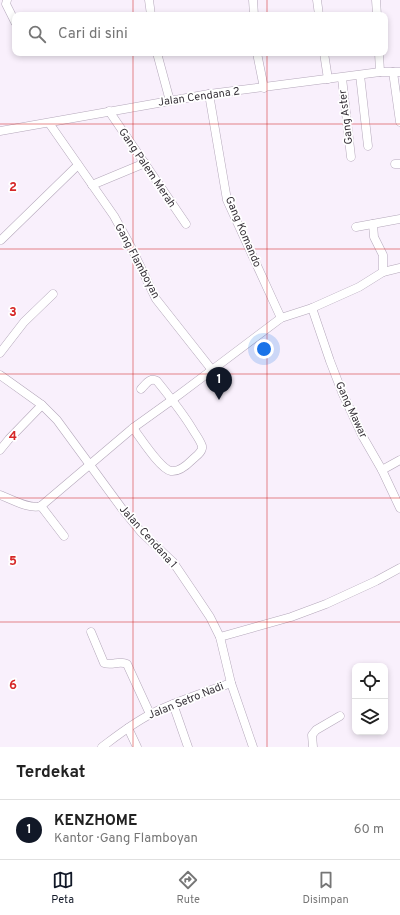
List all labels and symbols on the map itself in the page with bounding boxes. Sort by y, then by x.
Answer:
street label: Jalan Cendana 2 [157,84,241,110]
street label: Gang Aster [336,88,356,145]
street label: Gang Palem Merah [115,126,179,210]
text: 2 [9,180,17,196]
street label: Gang Komando [222,194,264,270]
street label: Gang Flamboyan [111,221,163,301]
text: 3 [9,305,17,321]
your location [254,339,274,359]
pin: 1 [206,367,232,400]
street label: Gang Mawar [332,379,370,441]
text: 4 [9,429,17,445]
street label: Jalan Cendana 1 [116,503,180,571]
text: 5 [9,554,17,570]
text: 6 [9,678,17,694]
street label: Jalan Setro Nadi [146,679,226,723]

